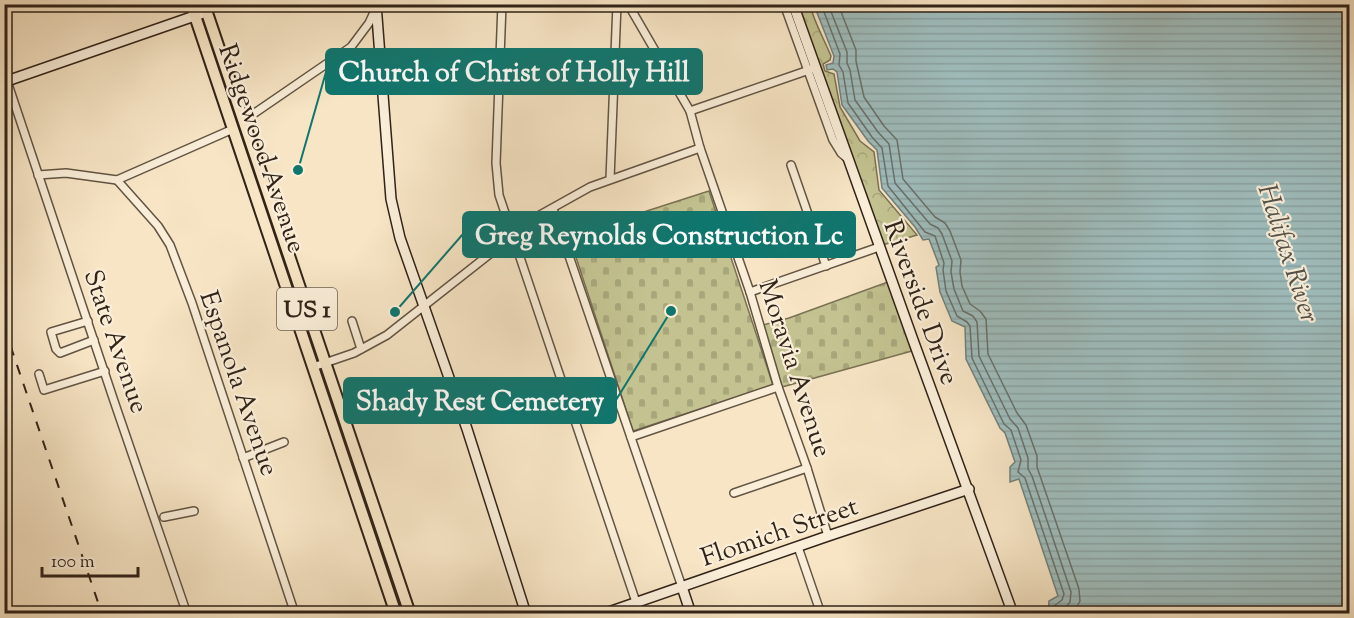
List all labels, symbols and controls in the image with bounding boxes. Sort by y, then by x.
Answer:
street label: Ridgewood Avenue [208,39,314,258]
callout: Church of Christ of Holly Hill [326,49,702,94]
text: Church of Christ of Holly Hill [338,55,690,94]
water label: Halifax River [1246,180,1327,328]
callout: Greg Reynolds Construction Lc [463,212,855,257]
street label: Riverside Drive [873,215,967,390]
text: Greg Reynolds Construction Lc [475,218,844,257]
street label: State Avenue [73,265,156,419]
street label: Moravia Avenue [748,275,840,462]
street label: Espanola Avenue [189,286,287,481]
road number: US 1 [277,288,337,330]
callout: Shady Rest Cemetery [344,378,616,423]
text: Shady Rest Cemetery [356,384,605,423]
street label: Flomich Street [696,489,863,578]
scale bar [42,540,138,578]
text: 100 m [51,550,95,576]

